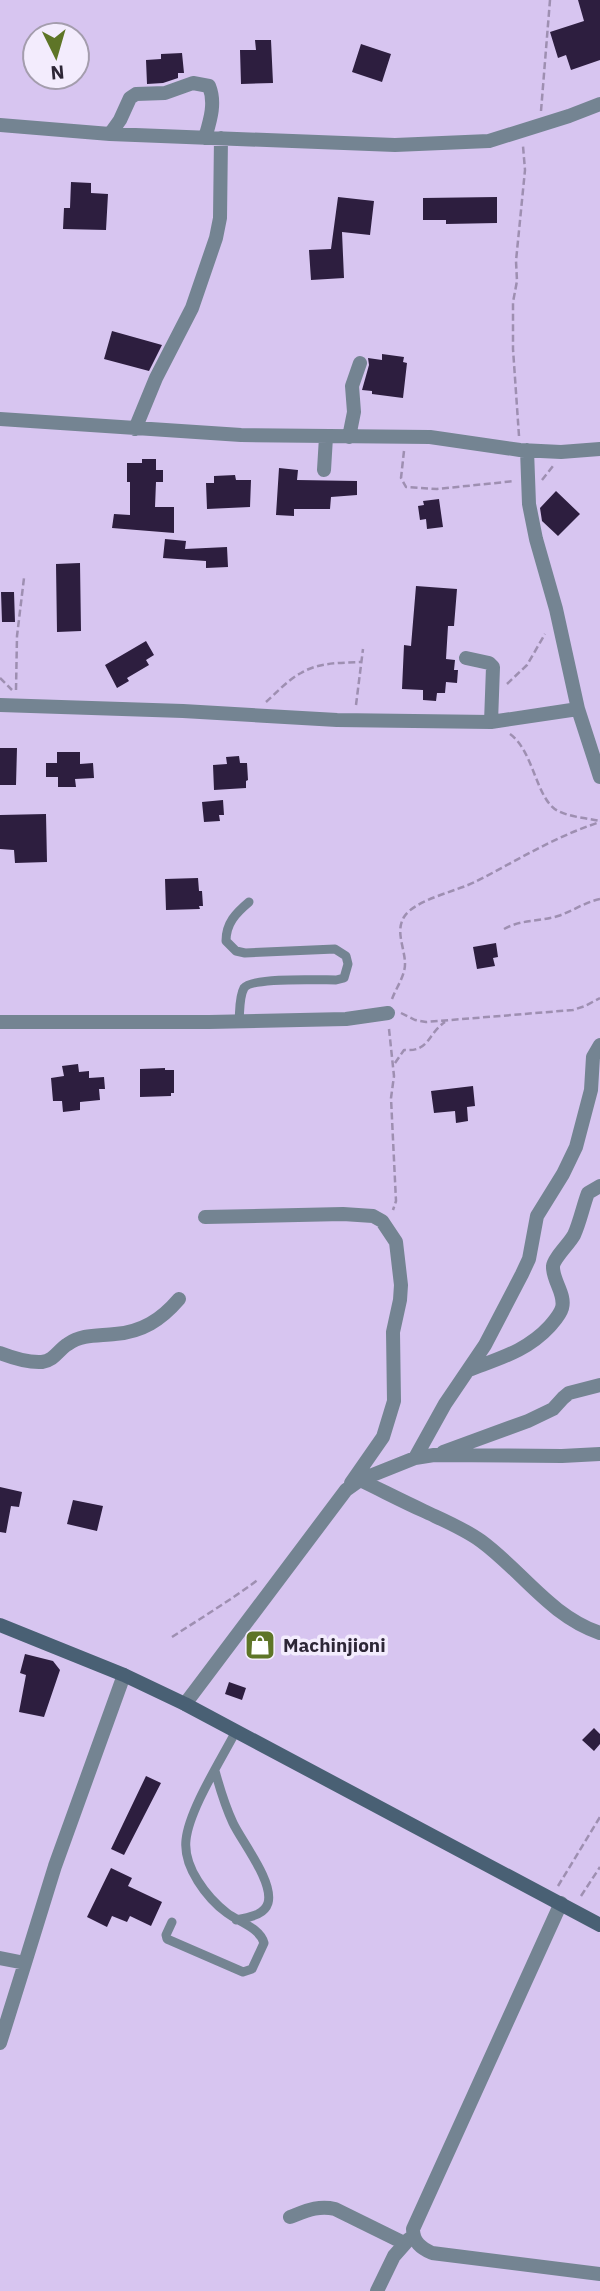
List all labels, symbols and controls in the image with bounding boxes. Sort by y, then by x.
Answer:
north arrow [21,21,91,91]
text: N [50,60,65,85]
shop icon: Machinjioni [243,1628,277,1662]
place label: Machinjioni [283,1633,386,1657]

